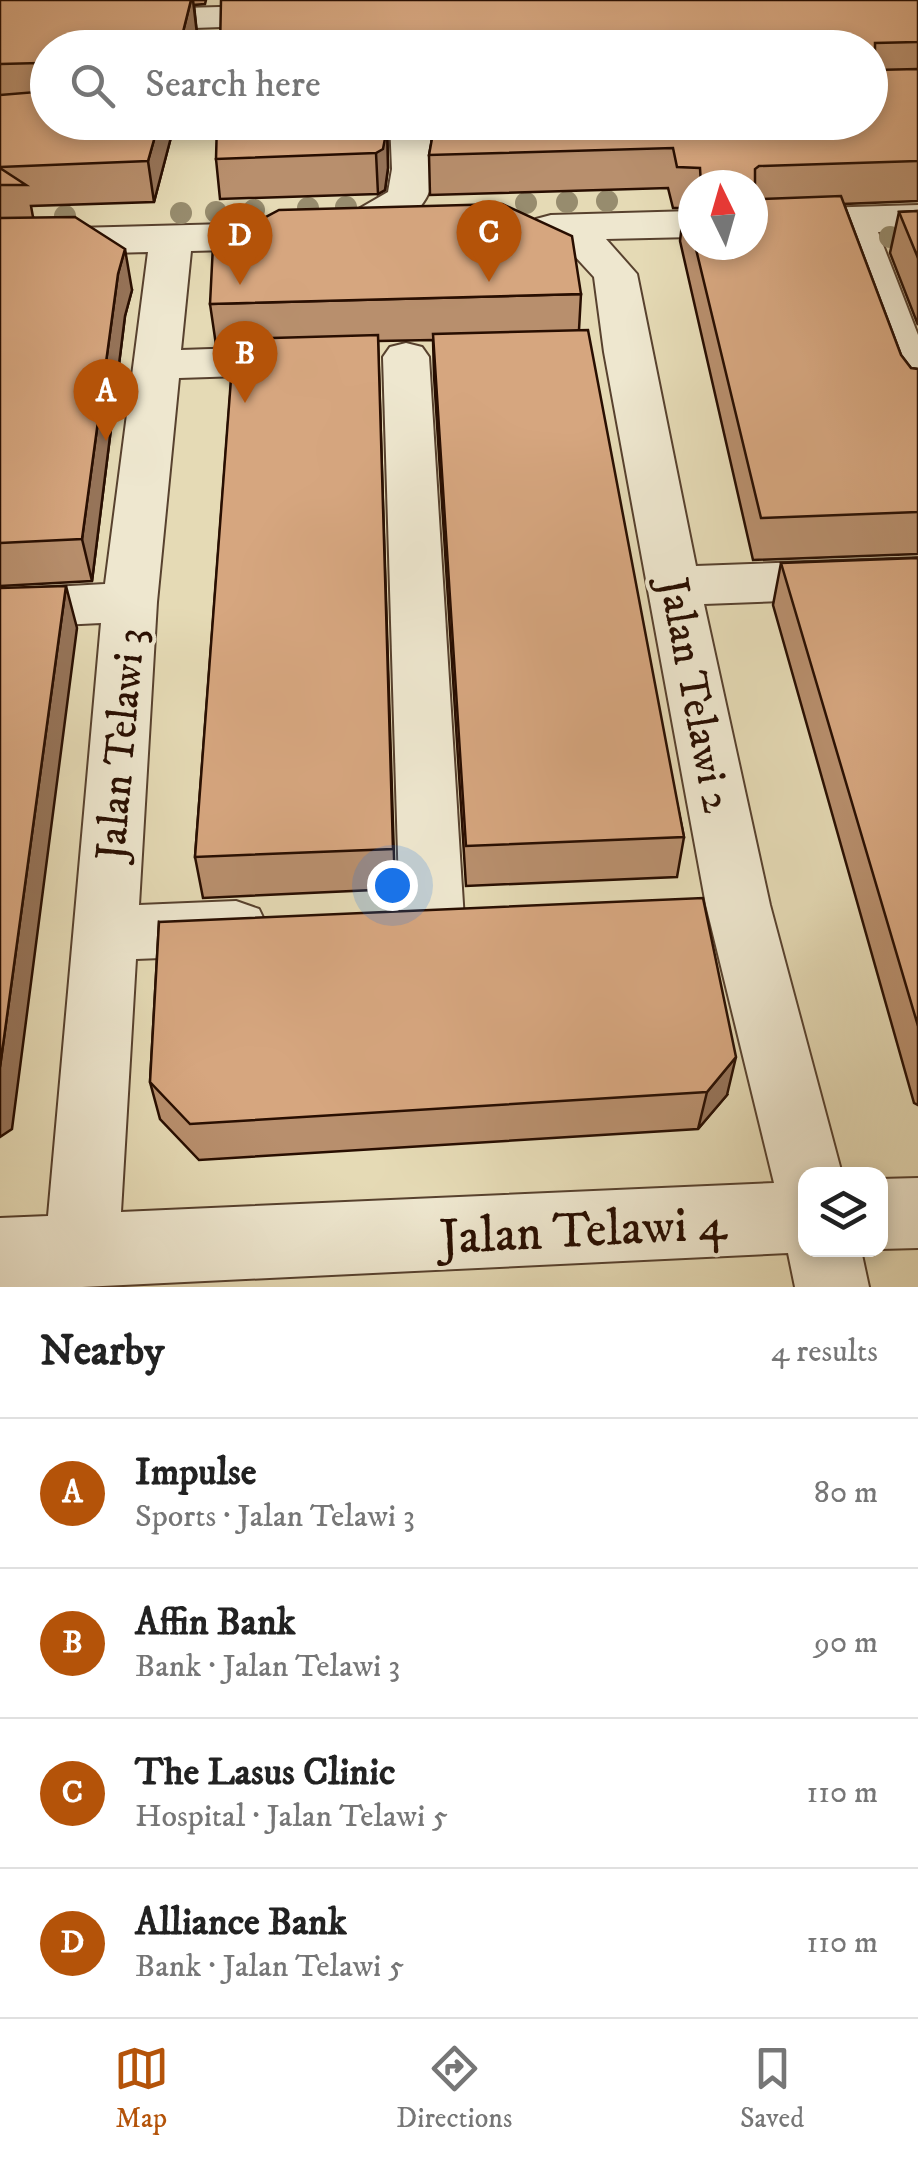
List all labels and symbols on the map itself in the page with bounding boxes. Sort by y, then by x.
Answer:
north arrow [678,170,768,260]
pin: C [456,200,522,282]
pin: D [208,202,272,285]
pin: B [212,320,278,403]
pin: A [74,358,138,441]
street label: Jalan Telawi 2 [645,570,742,818]
street label: Jalan Telawi 3 [86,626,158,866]
your location [367,860,418,911]
street label: Jalan Telawi 4 [434,1192,729,1271]

